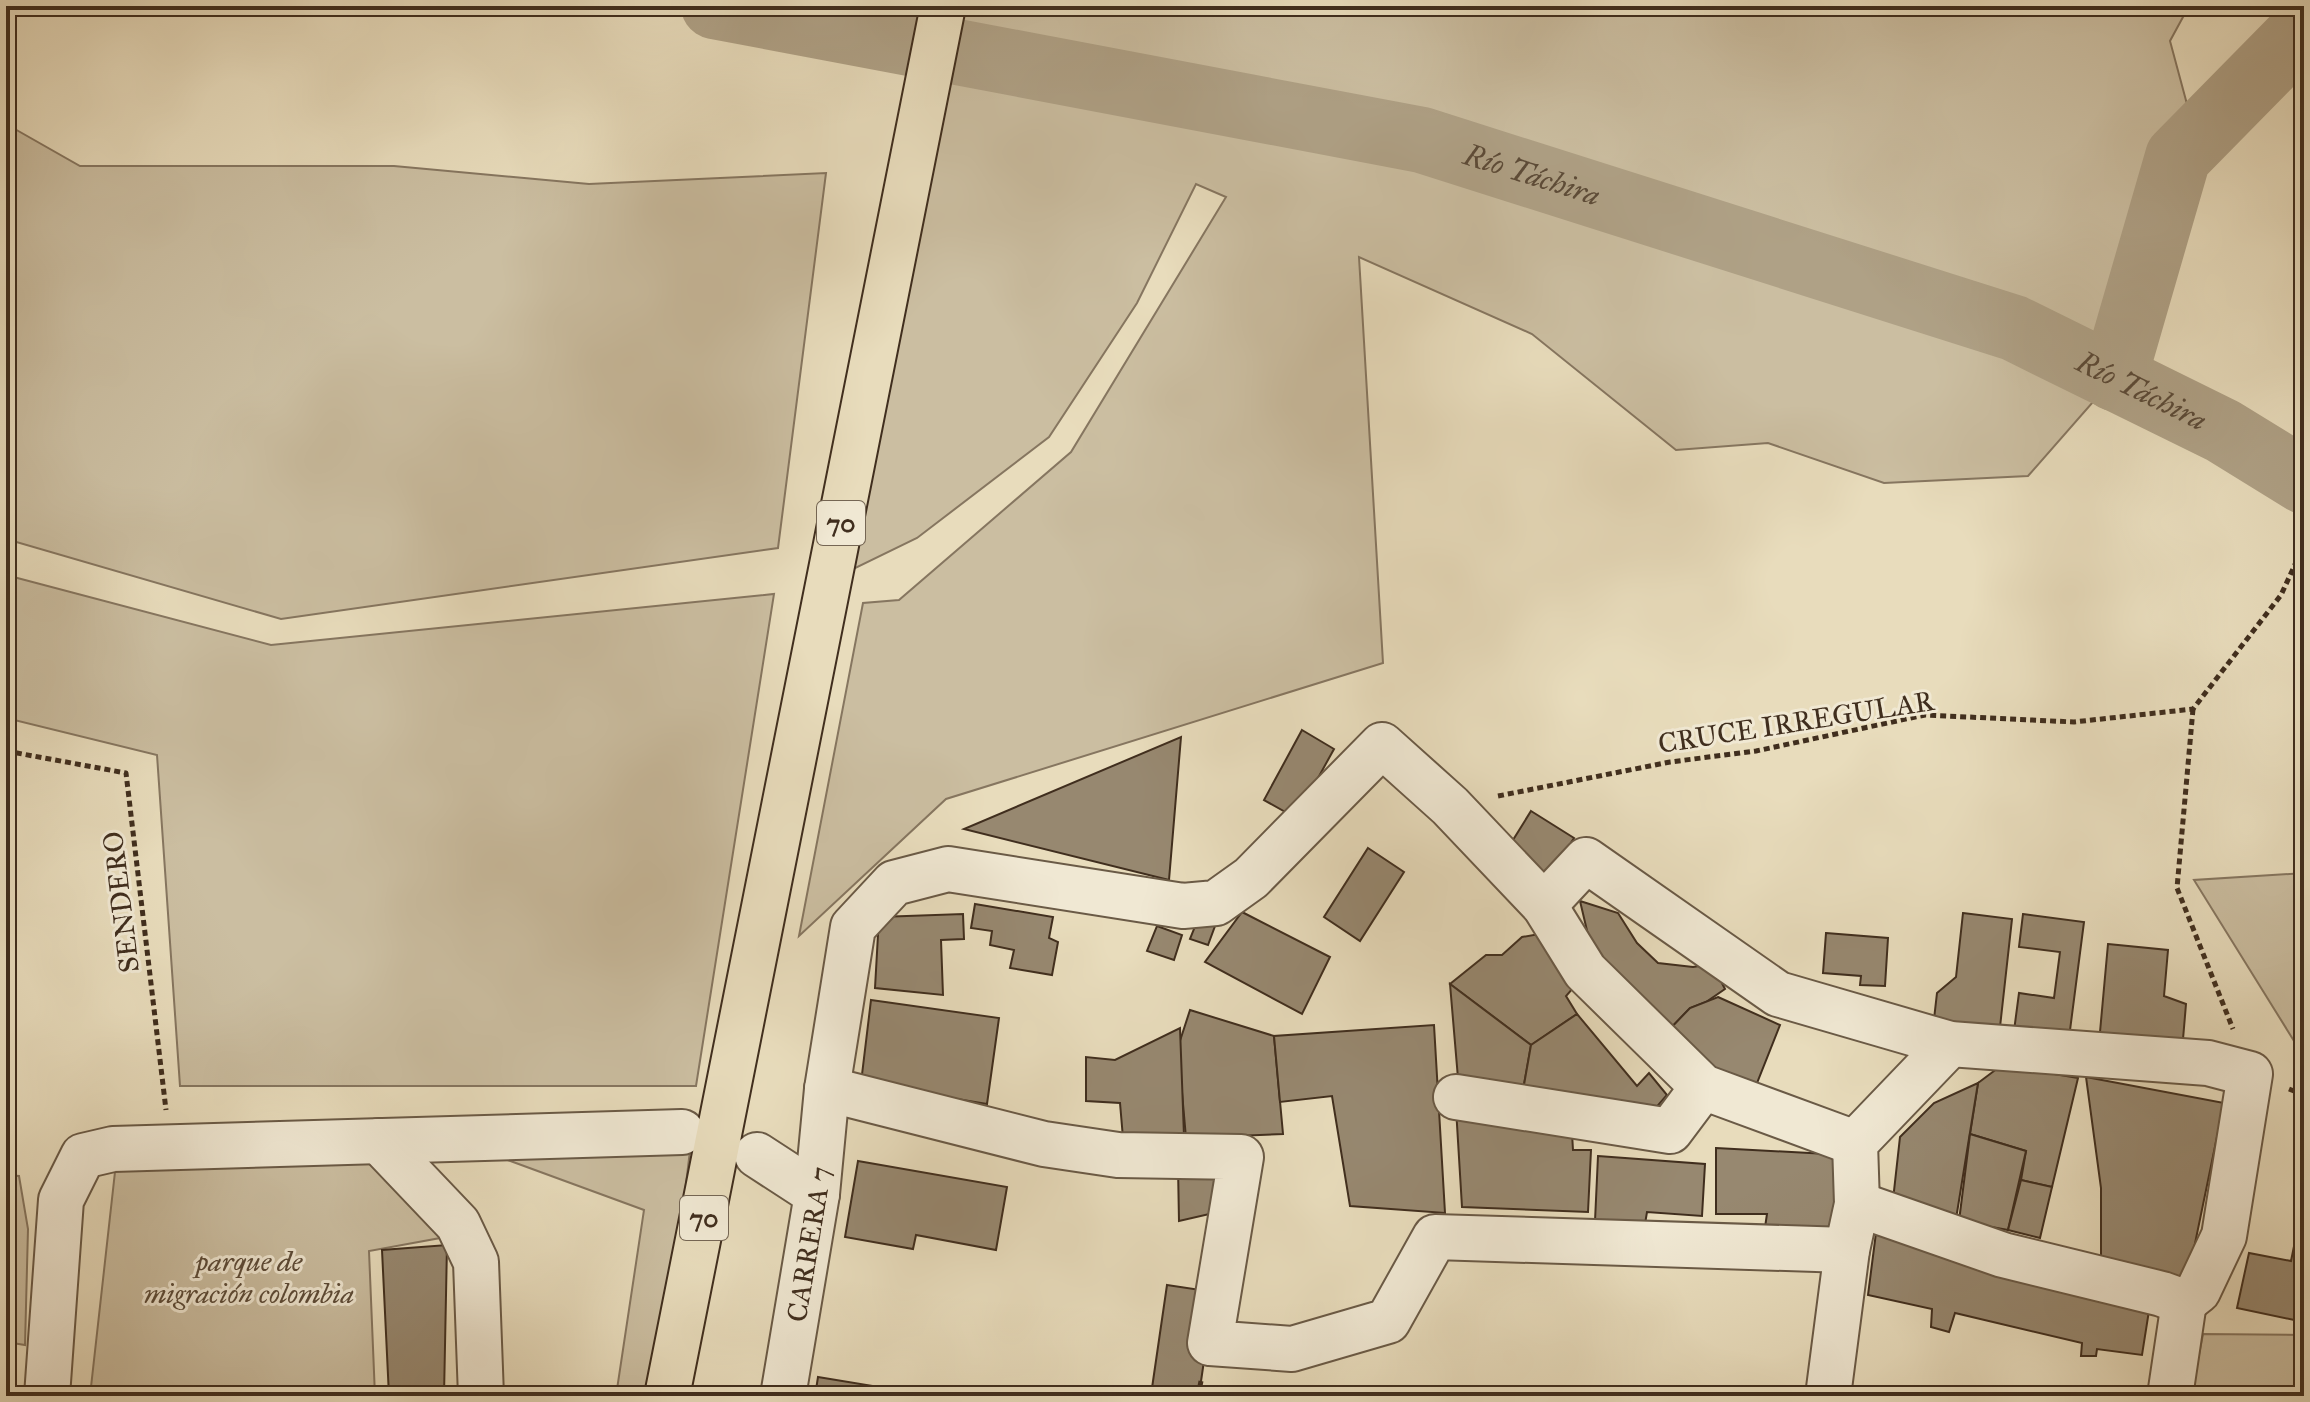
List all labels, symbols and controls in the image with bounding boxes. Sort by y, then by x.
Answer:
water label: Río Táchira [1458,136,1605,213]
water label: Río Táchira [2070,343,2213,438]
road number: 70 [817,501,865,545]
street label: CRUCE IRREGULAR [1655,683,1938,761]
street label: SENDERO [95,829,147,975]
street label: CARRERA 7 [778,1165,837,1324]
road number: 70 [680,1196,728,1240]
park label: parque de migración colombia [144,1244,354,1311]

